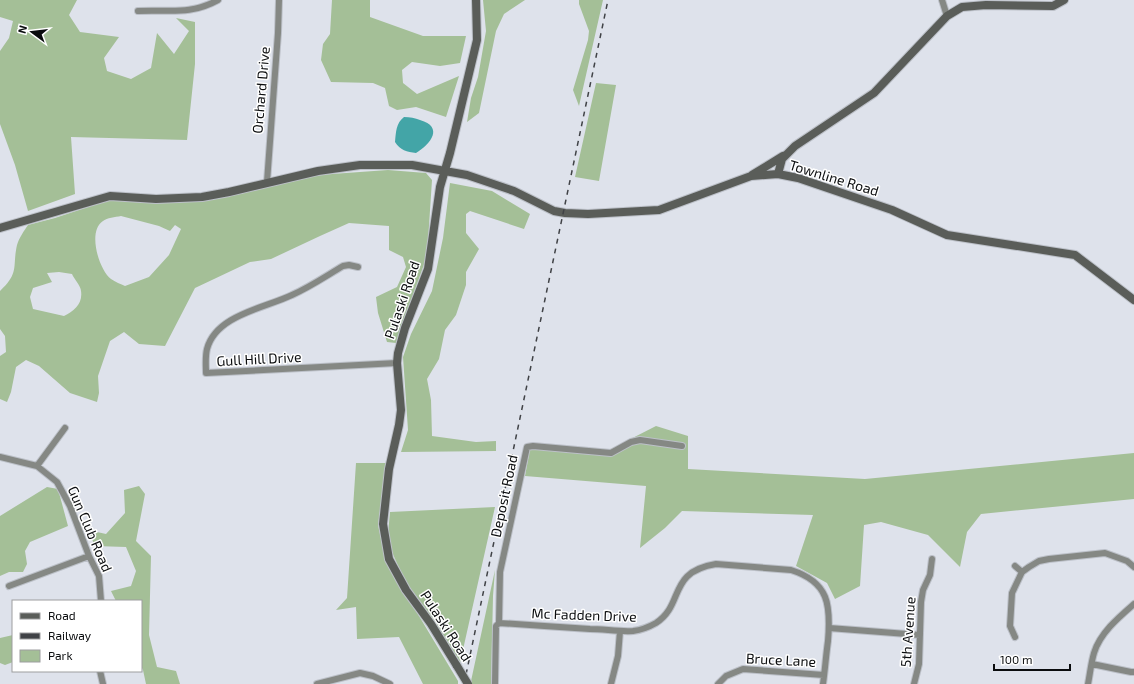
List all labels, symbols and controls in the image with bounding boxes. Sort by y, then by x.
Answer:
north arrow [12,12,52,52]
text: N [15,24,29,35]
street label: Orchard Drive [248,46,273,134]
street label: Townline Road [787,156,881,199]
street label: Pulaski Road [380,259,423,341]
street label: Gull Hill Drive [216,348,302,369]
street label: Deposit Road [486,453,521,539]
street label: Gun Club Road [65,483,116,574]
street label: Pulaski Road [417,587,476,664]
street label: 5th Avenue [897,596,918,668]
legend [12,600,142,672]
street label: Mc Fadden Drive [531,604,637,625]
text: Road [48,608,76,622]
text: Railway [48,628,92,642]
scale bar [994,646,1070,672]
text: Park [48,648,73,662]
street label: Bruce Lane [746,649,817,670]
text: 100 m [1000,652,1032,666]

